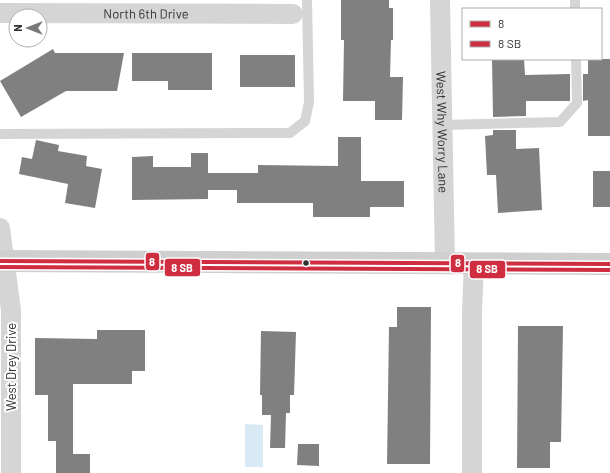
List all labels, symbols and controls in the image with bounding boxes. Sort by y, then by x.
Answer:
street label: North 6th Drive [103,5,189,22]
north arrow [8,8,48,48]
legend [462,8,602,60]
text: 8 [498,16,504,30]
text: N [11,24,24,32]
text: 8 SB [498,36,521,50]
street label: West Why Worry Lane [433,71,452,193]
line badge: 8 [145,252,160,271]
line badge: 8 [450,254,465,273]
text: 8 [149,255,155,268]
text: 8 [455,256,461,269]
line badge: 8 SB [164,258,201,277]
unlabelled marker [301,258,311,268]
line badge: 8 SB [469,260,506,279]
text: 8 SB [171,261,193,274]
text: 8 SB [476,262,498,275]
street label: West Drey Drive [3,323,19,411]

